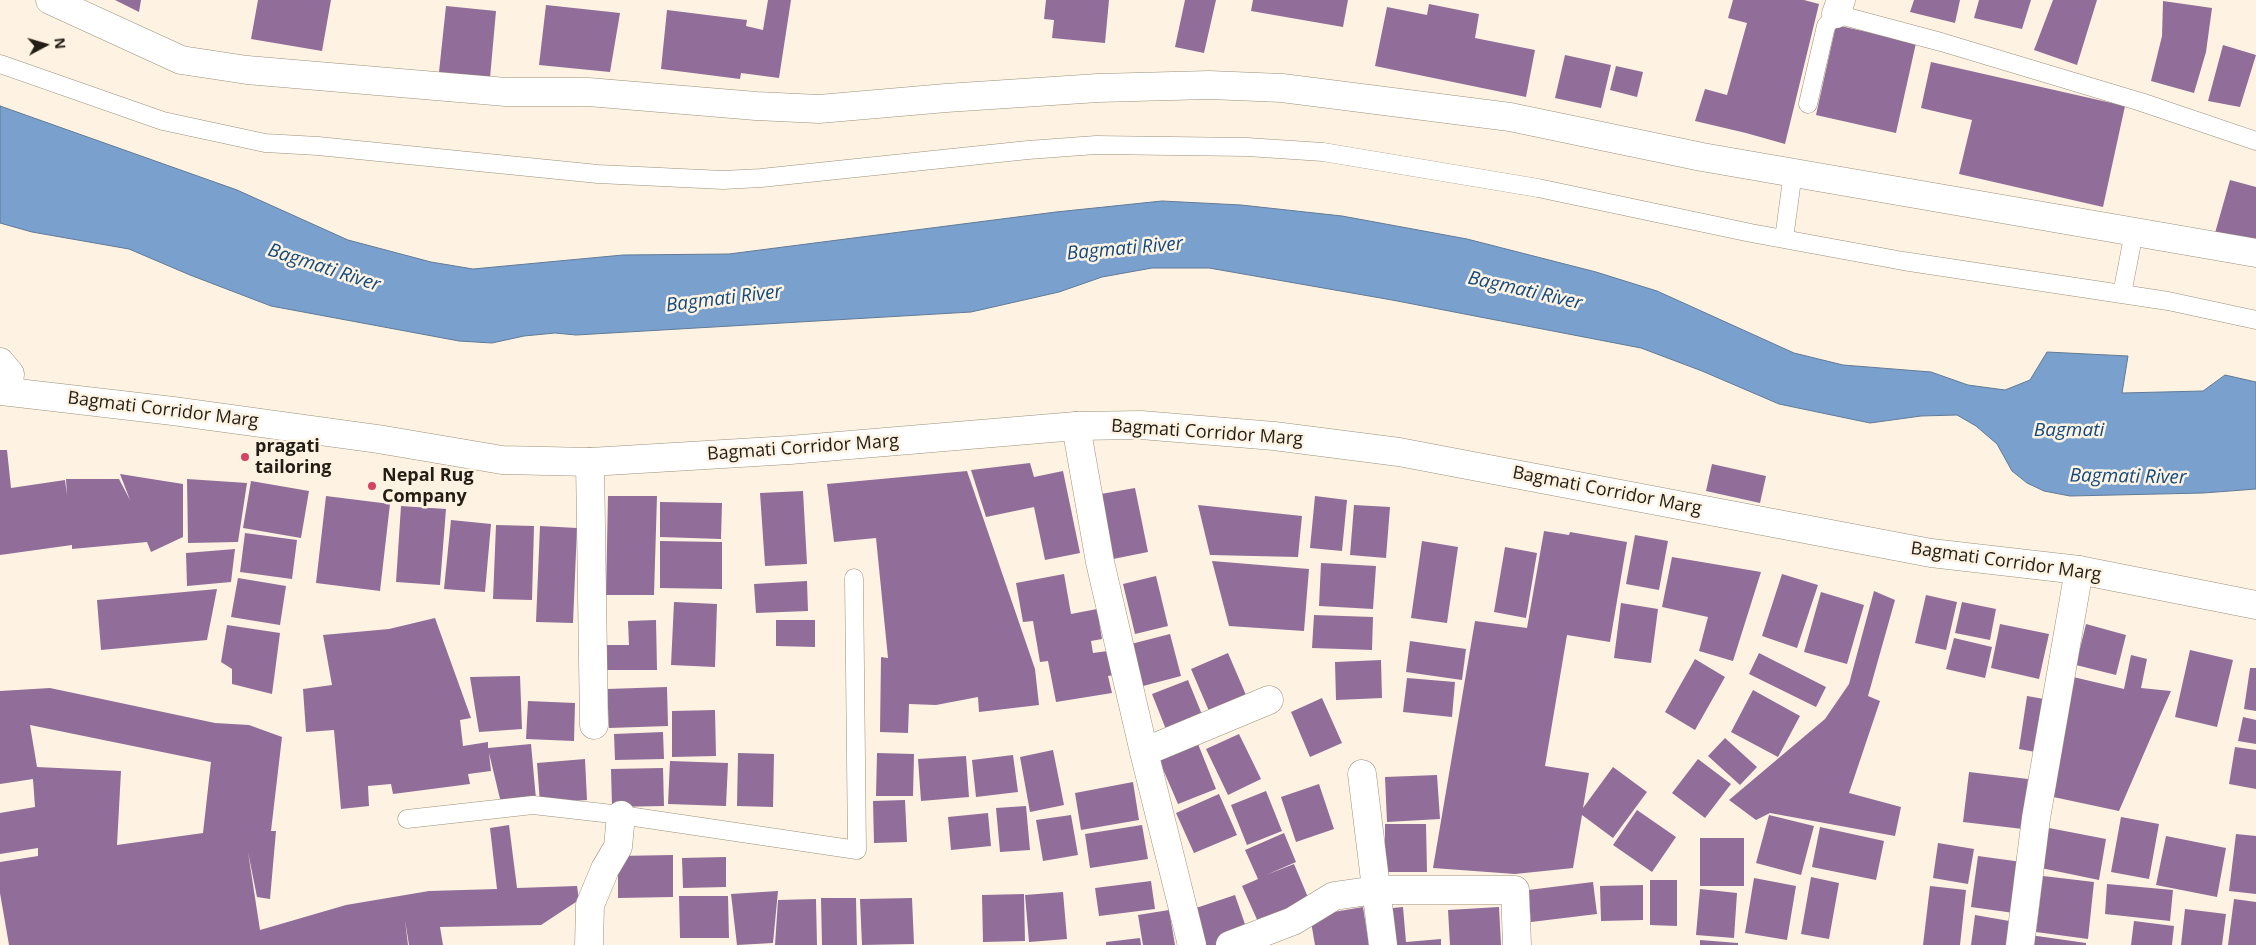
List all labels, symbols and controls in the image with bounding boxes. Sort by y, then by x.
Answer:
north arrow [20,20,70,70]
text: N [50,37,70,50]
water label: Bagmati River [1066,233,1184,265]
water label: Bagmati River [265,239,383,297]
water label: Bagmati River [1466,267,1584,315]
water label: Bagmati River [665,281,783,317]
street label: Bagmati Corridor Marg [66,388,260,432]
street label: Bagmati Corridor Marg [1110,416,1304,450]
water label: Bagmati [2034,420,2104,442]
street label: Bagmati Corridor Marg [706,431,900,465]
place label: pragati tailoring [255,436,331,478]
marker: pragati tailoring [239,451,251,463]
street label: Bagmati Corridor Marg [1511,462,1703,520]
place label: Nepal Rug Company [382,465,474,508]
water label: Bagmati River [2069,465,2187,489]
marker: Nepal Rug Company [366,480,378,492]
street label: Bagmati Corridor Marg [1909,538,2103,586]

